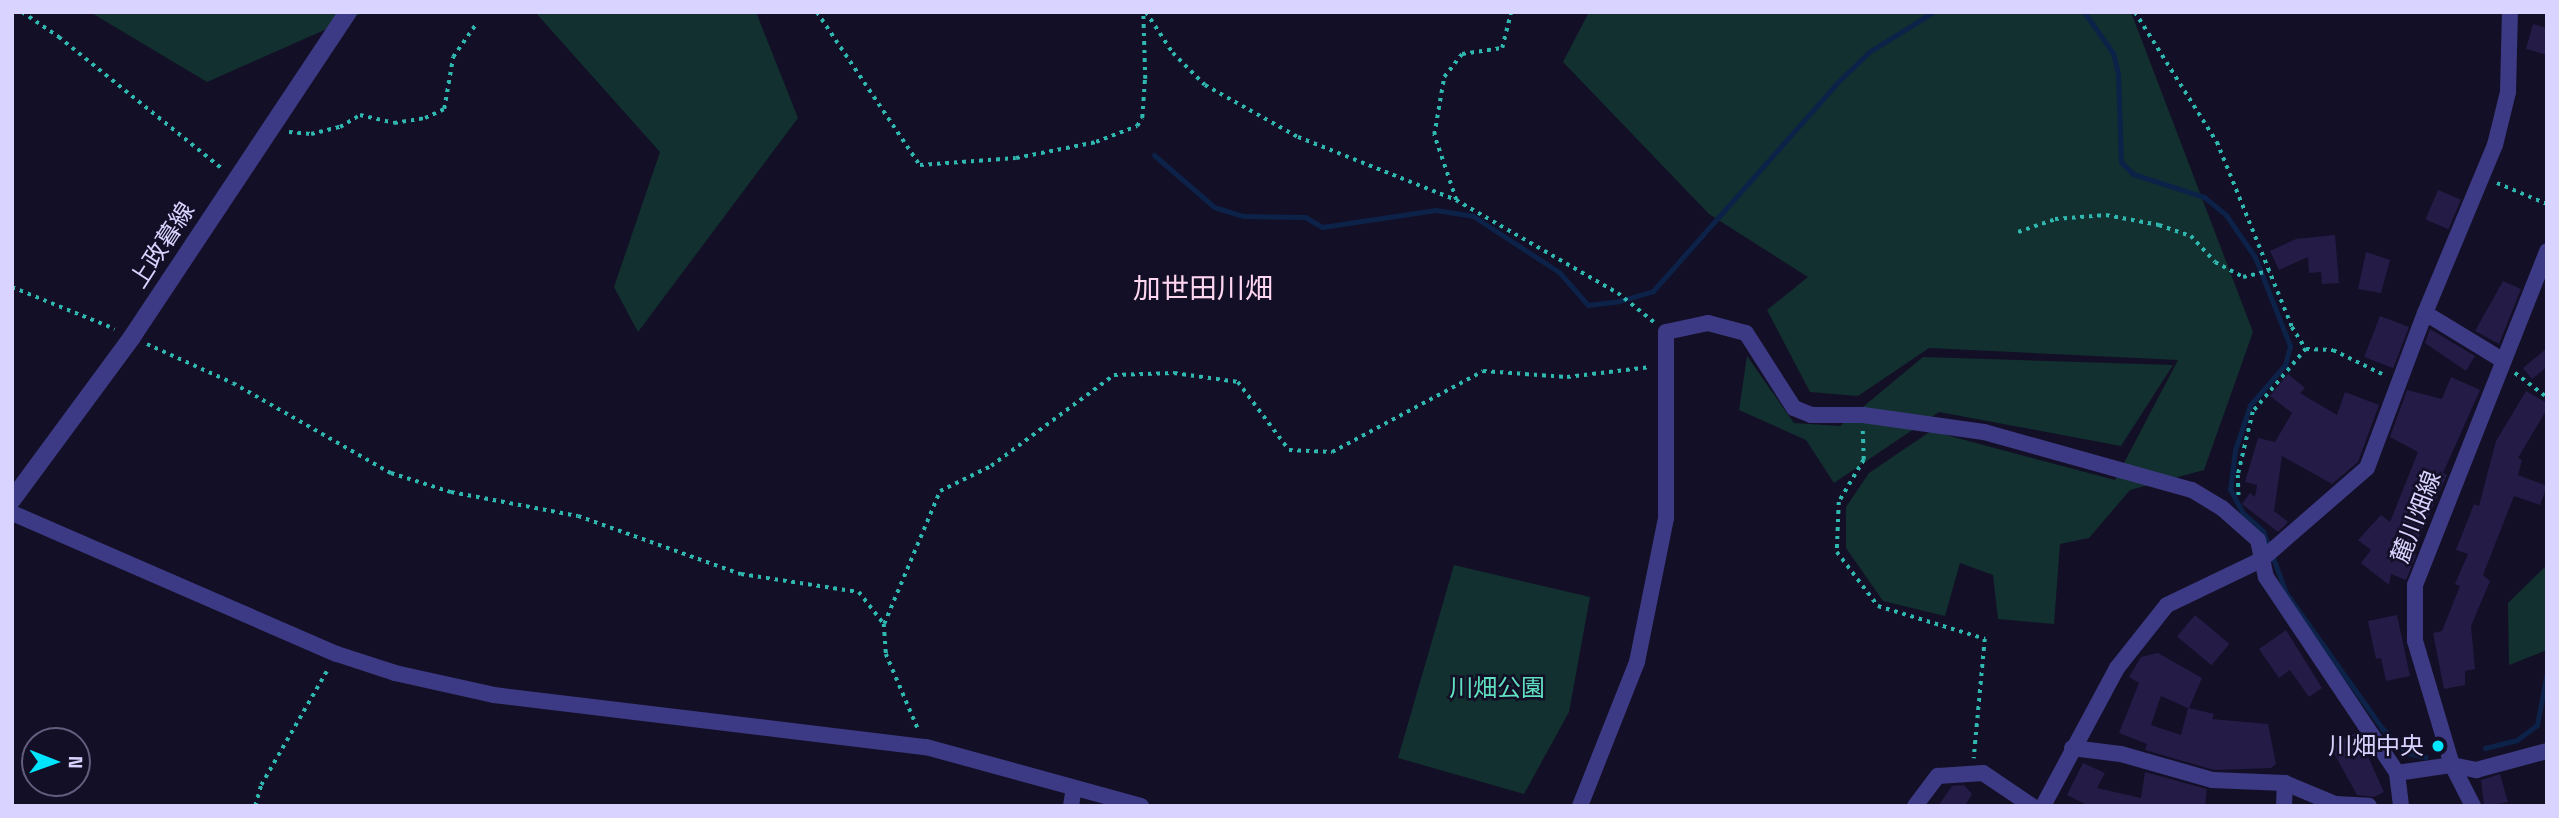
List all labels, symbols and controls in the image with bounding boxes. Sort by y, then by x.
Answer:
street label: 上政暮線 [124,197,200,293]
district label: 加世田川畑 [1133,271,1273,305]
street label: 麓川畑線 [2385,467,2447,567]
park label: 川畑公園 [1449,674,1545,702]
north arrow [21,727,91,797]
place label: 川畑中央 [2328,732,2424,760]
marker: 川畑中央 [2430,738,2446,754]
text: N [63,756,88,769]

